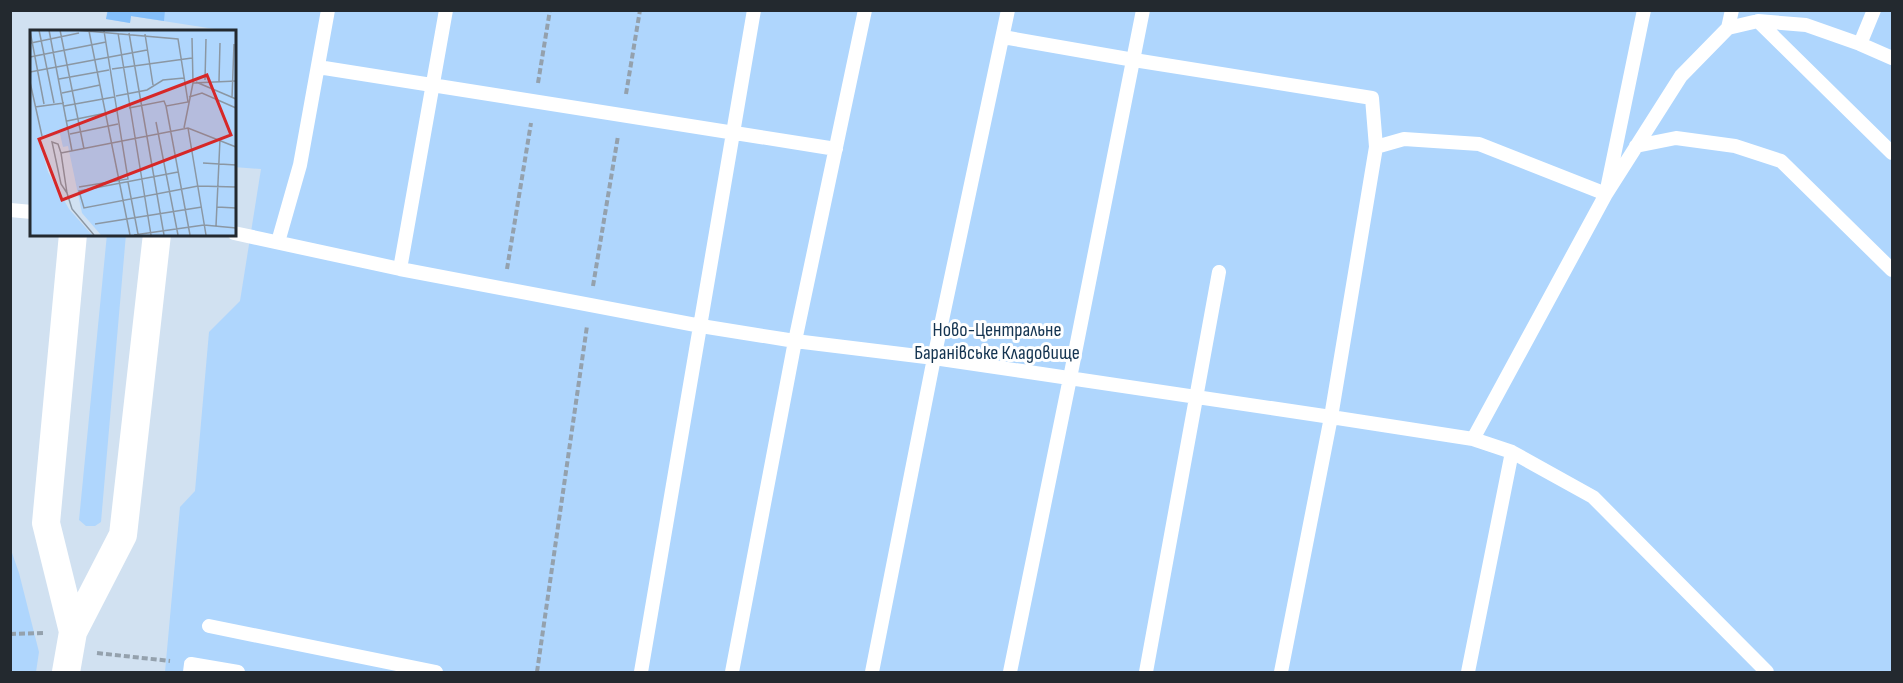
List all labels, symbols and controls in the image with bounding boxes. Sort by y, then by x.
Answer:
inset map [30,30,236,236]
park label: Ново-Центральне Баранівське Кладовище [914,318,1080,365]

